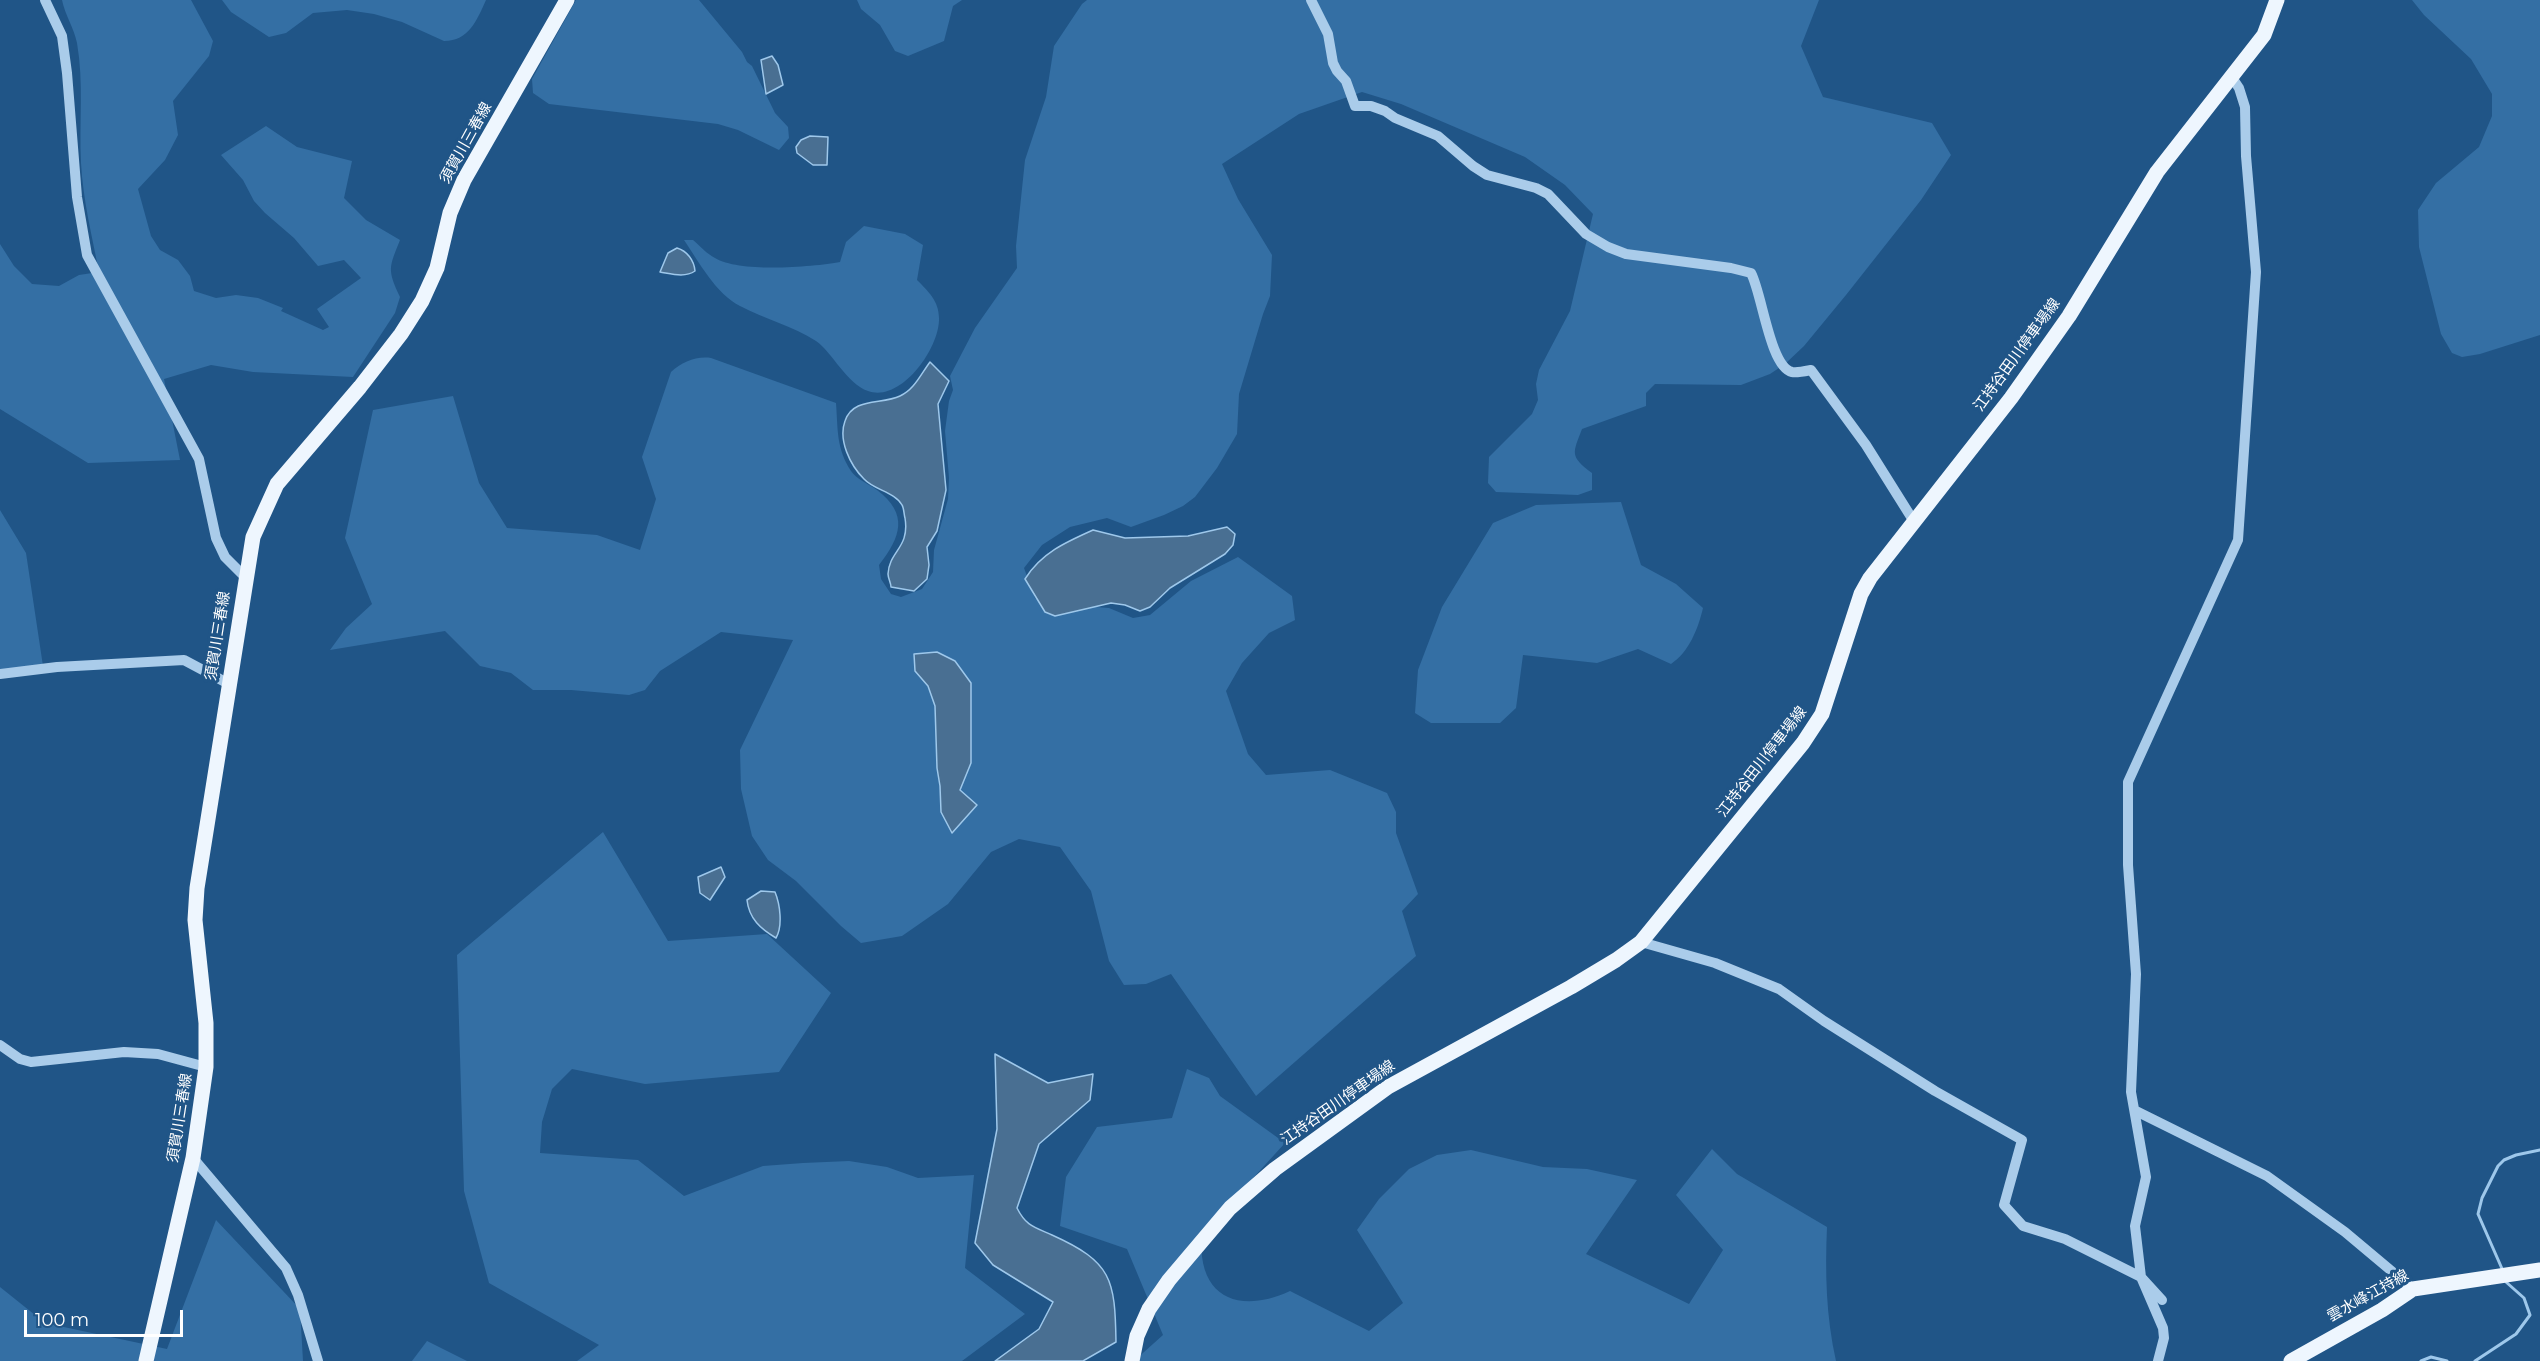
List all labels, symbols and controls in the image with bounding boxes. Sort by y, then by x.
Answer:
street label: 須賀川三春線 [436,99,496,187]
street label: 江持谷田川停車場線 [1970,295,2064,415]
street label: 須賀川三春線 [202,590,234,682]
street label: 江持谷田川停車場線 [1713,703,1811,821]
street label: 江持谷田川停車場線 [1278,1057,1398,1149]
street label: 須賀川三春線 [164,1072,196,1164]
street label: 雲水峰江持線 [2324,1266,2412,1326]
scale bar [27,1298,186,1336]
text: 100 m [35,1309,89,1331]

